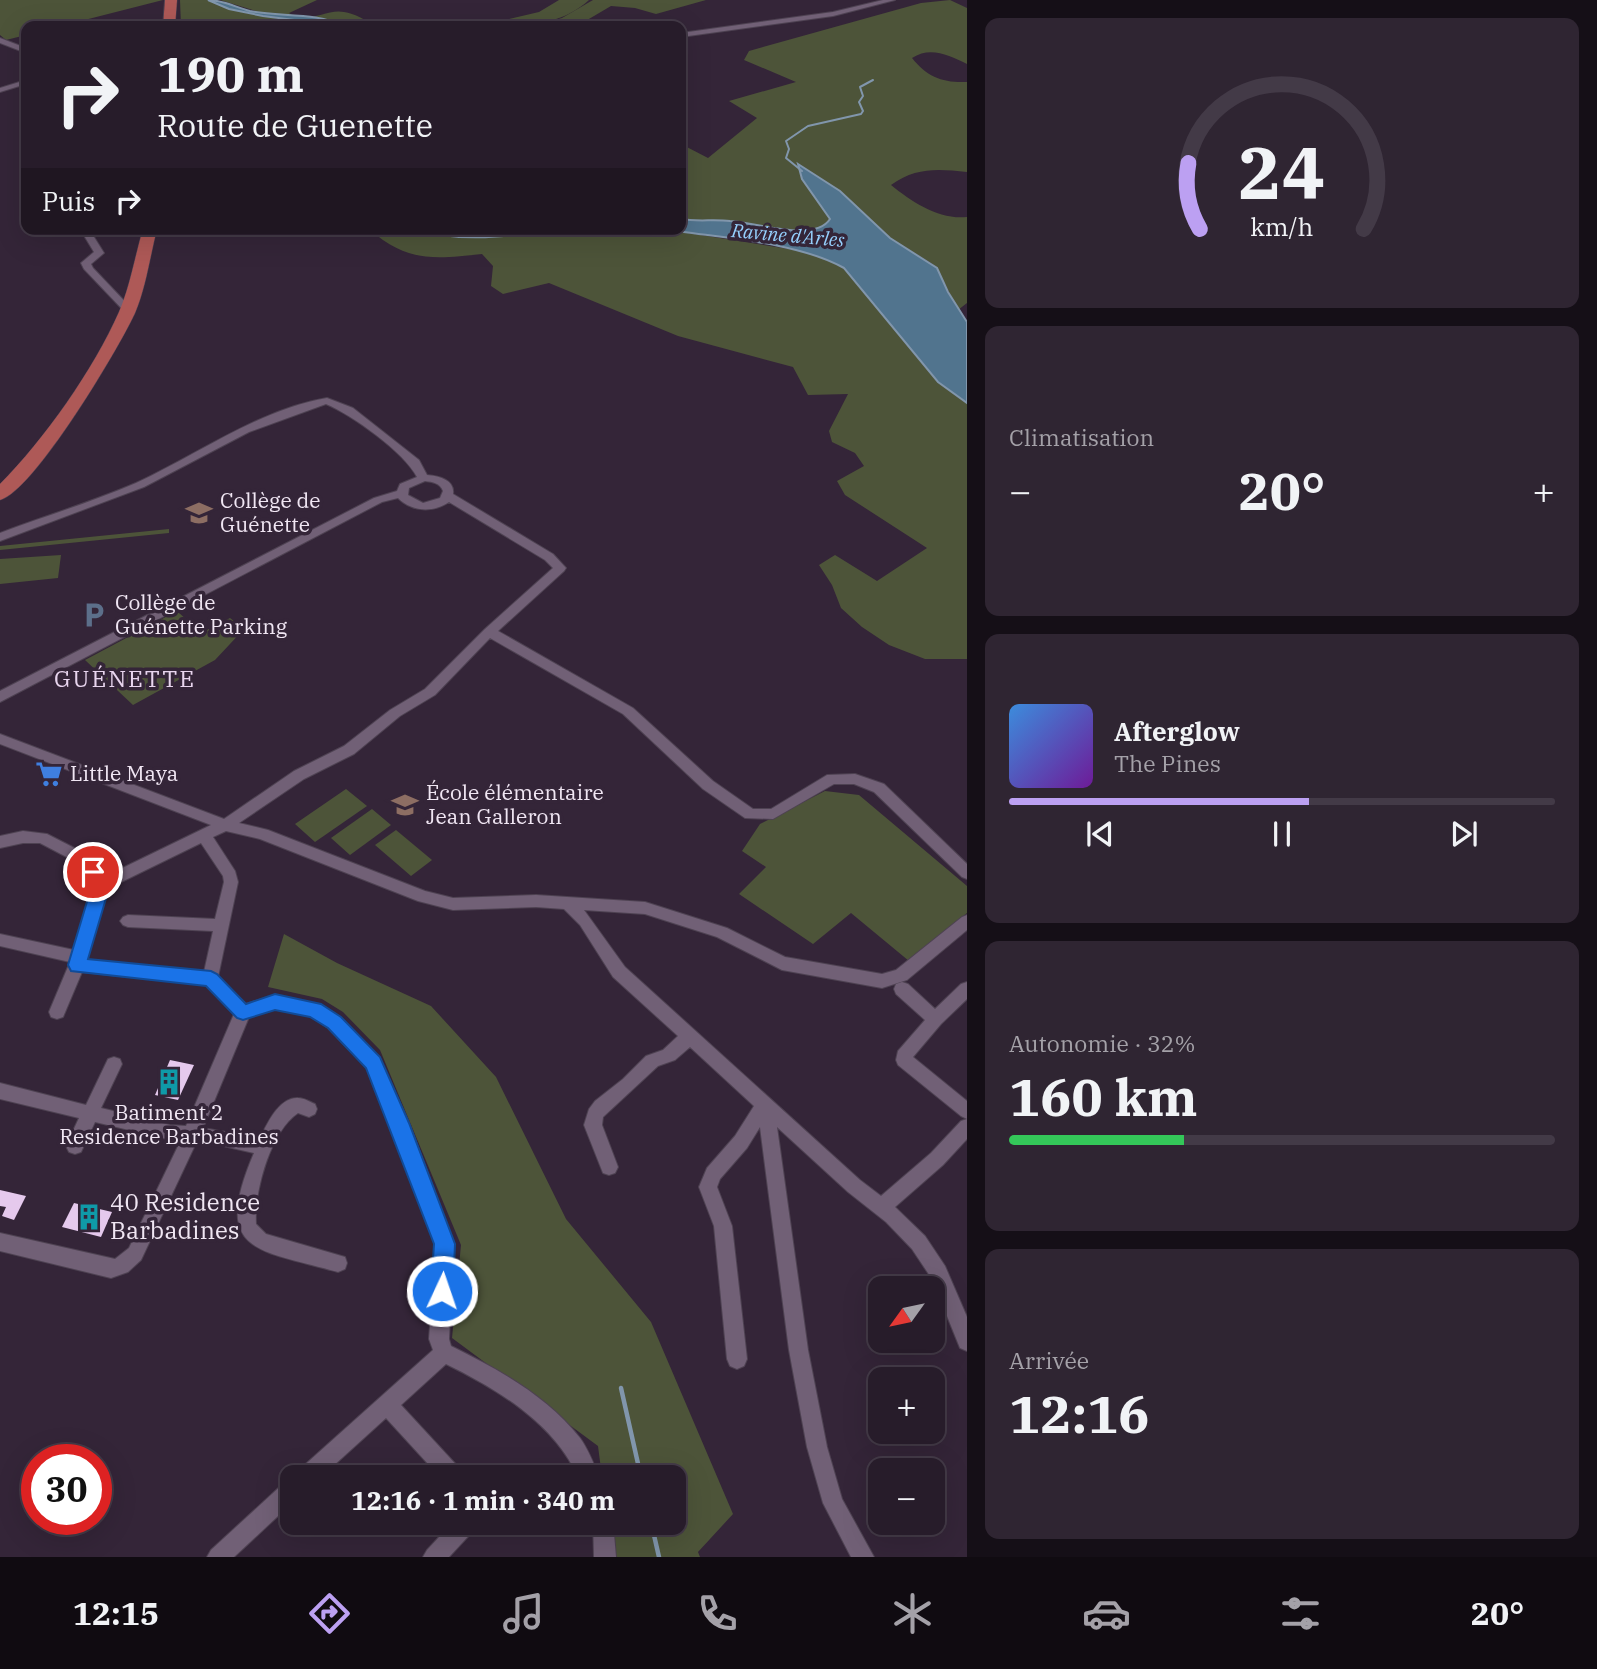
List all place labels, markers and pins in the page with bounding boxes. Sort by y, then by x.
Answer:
place label: Collège de Guénette [220,486,321,538]
school or university icon: Collège de Guénette [184,498,214,528]
place label: Collège de Guénette Parking [115,588,288,640]
parking icon: Collège de Guénette Parking [79,600,109,630]
supermarket icon: Little Maya [34,759,64,789]
place label: Little Maya [70,759,178,787]
place label: École élémentaire Jean Galleron [426,778,604,830]
school or university icon: École élémentaire Jean Galleron [390,790,420,820]
pin [63,842,123,902]
building icon: Batiment 2 Residence Barbadines [154,1067,184,1097]
place label: Batiment 2 Residence Barbadines [59,1098,279,1150]
place label: 40 Residence Barbadines [110,1186,260,1246]
building icon: 40 Residence Barbadines [74,1202,104,1232]

